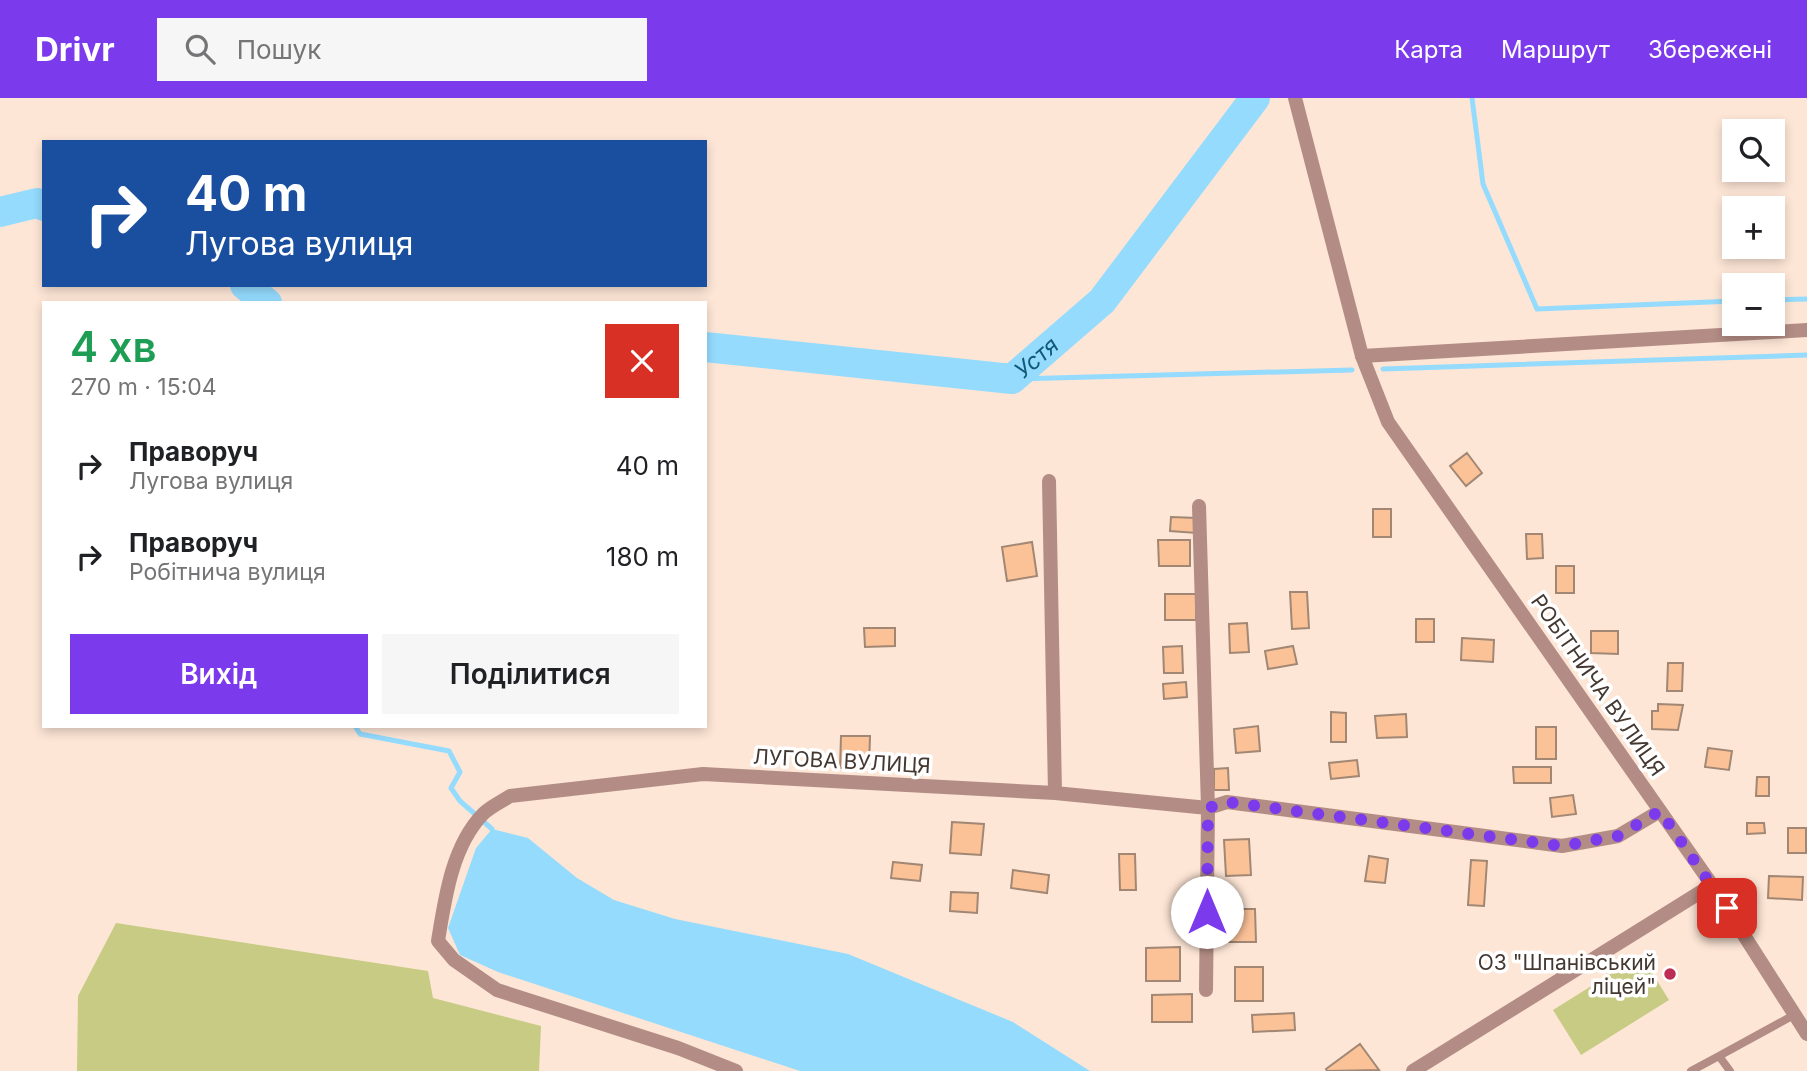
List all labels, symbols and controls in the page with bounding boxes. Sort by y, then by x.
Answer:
search box [157,18,647,81]
text: Drivr [35,29,115,69]
icon: search [181,30,219,68]
text: Пошук [237,34,321,65]
text: Карта [1394,35,1463,64]
text: Маршрут [1501,35,1610,64]
text: Збережені [1648,35,1772,64]
map controls [1722,119,1785,336]
button: search [1722,119,1785,182]
text: 40 m [185,164,308,223]
icon: right [70,168,161,259]
button: + [1722,196,1785,259]
text: Лугова вулиця [185,224,414,263]
button: − [1722,273,1785,336]
text: 4 хв [70,321,157,372]
button: close [605,324,679,398]
water label: Устя [1009,331,1064,385]
text: 270 m · 15:04 [70,373,217,401]
text: Праворуч [129,436,258,467]
icon: right [70,447,108,485]
text: 40 m [616,450,679,481]
text: Лугова вулиця [129,467,293,495]
text: Праворуч [129,527,258,558]
icon: right [70,538,108,576]
text: 180 m [606,541,679,572]
text: Робітнича вулиця [129,558,326,586]
street label: РОБІТНИЧА ВУЛИЦЯ [1526,589,1670,781]
button: Вихід [70,634,368,714]
button: Поділитися [382,634,679,714]
street label: ЛУГОВА ВУЛИЦЯ [753,744,931,778]
position arrow [1170,875,1244,949]
pin [1697,878,1757,938]
icon: arrive [1708,889,1746,927]
place label: ОЗ "Шпанівський ліцей" [1478,950,1656,999]
marker: ОЗ "Шпанівський ліцей" [1662,966,1678,982]

